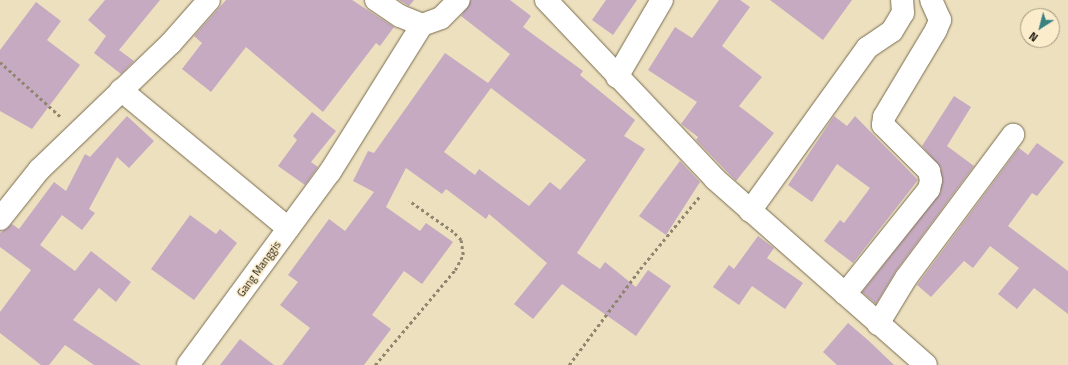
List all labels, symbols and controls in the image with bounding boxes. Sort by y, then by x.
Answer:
north arrow [1020,8,1060,48]
text: N [1026,28,1041,46]
street label: Gang Manggis [234,239,284,299]

